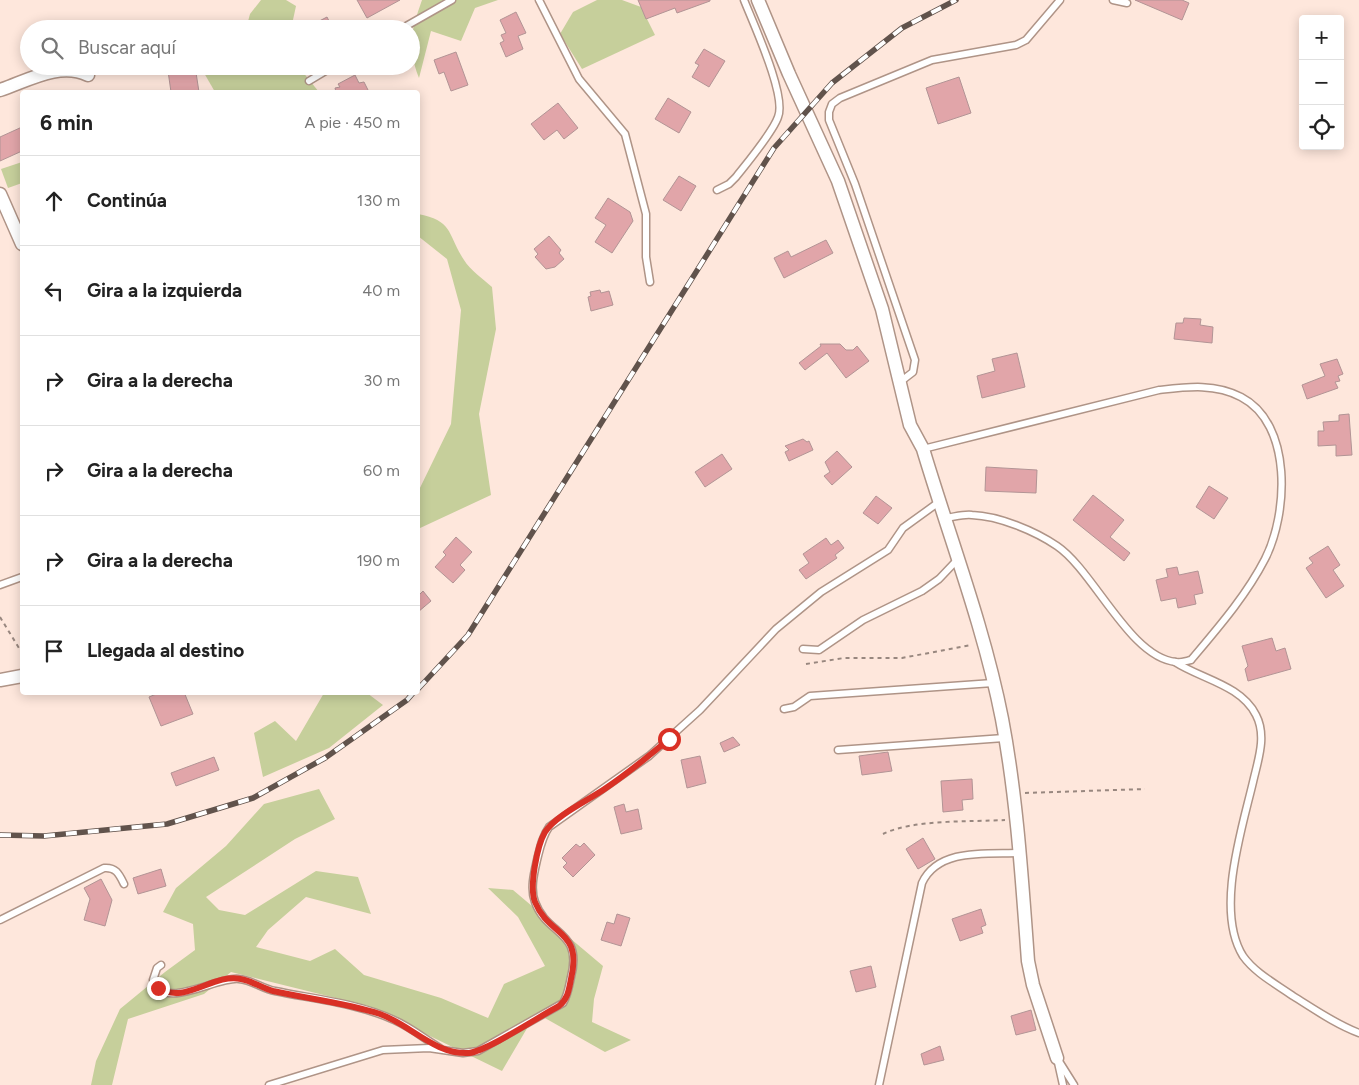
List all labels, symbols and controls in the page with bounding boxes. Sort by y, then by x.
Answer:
map controls [1299,15,1344,150]
button: + [1299,15,1344,60]
search box [20,20,420,75]
icon: search [38,34,66,62]
text: Buscar aquí [78,36,176,59]
button: − [1299,60,1344,105]
button: locate [1299,105,1344,150]
text: 6 min [40,110,93,135]
text: A pie · 450 m [304,113,400,132]
icon: ahead [40,187,68,215]
text: Continúa [87,189,167,212]
text: 130 m [357,191,400,210]
icon: left [40,277,68,305]
text: Gira a la izquierda [87,279,242,302]
text: 40 m [362,281,400,300]
icon: right [40,367,68,395]
text: Gira a la derecha [87,369,233,392]
text: 30 m [363,371,400,390]
icon: right [40,457,68,485]
text: Gira a la derecha [87,459,233,482]
text: 60 m [363,461,400,480]
icon: right [40,547,68,575]
text: Gira a la derecha [87,549,233,572]
text: 190 m [357,551,400,570]
icon: arrive [40,637,68,665]
text: Llegada al destino [87,639,244,662]
route start [658,728,681,751]
route end [147,977,170,1000]

